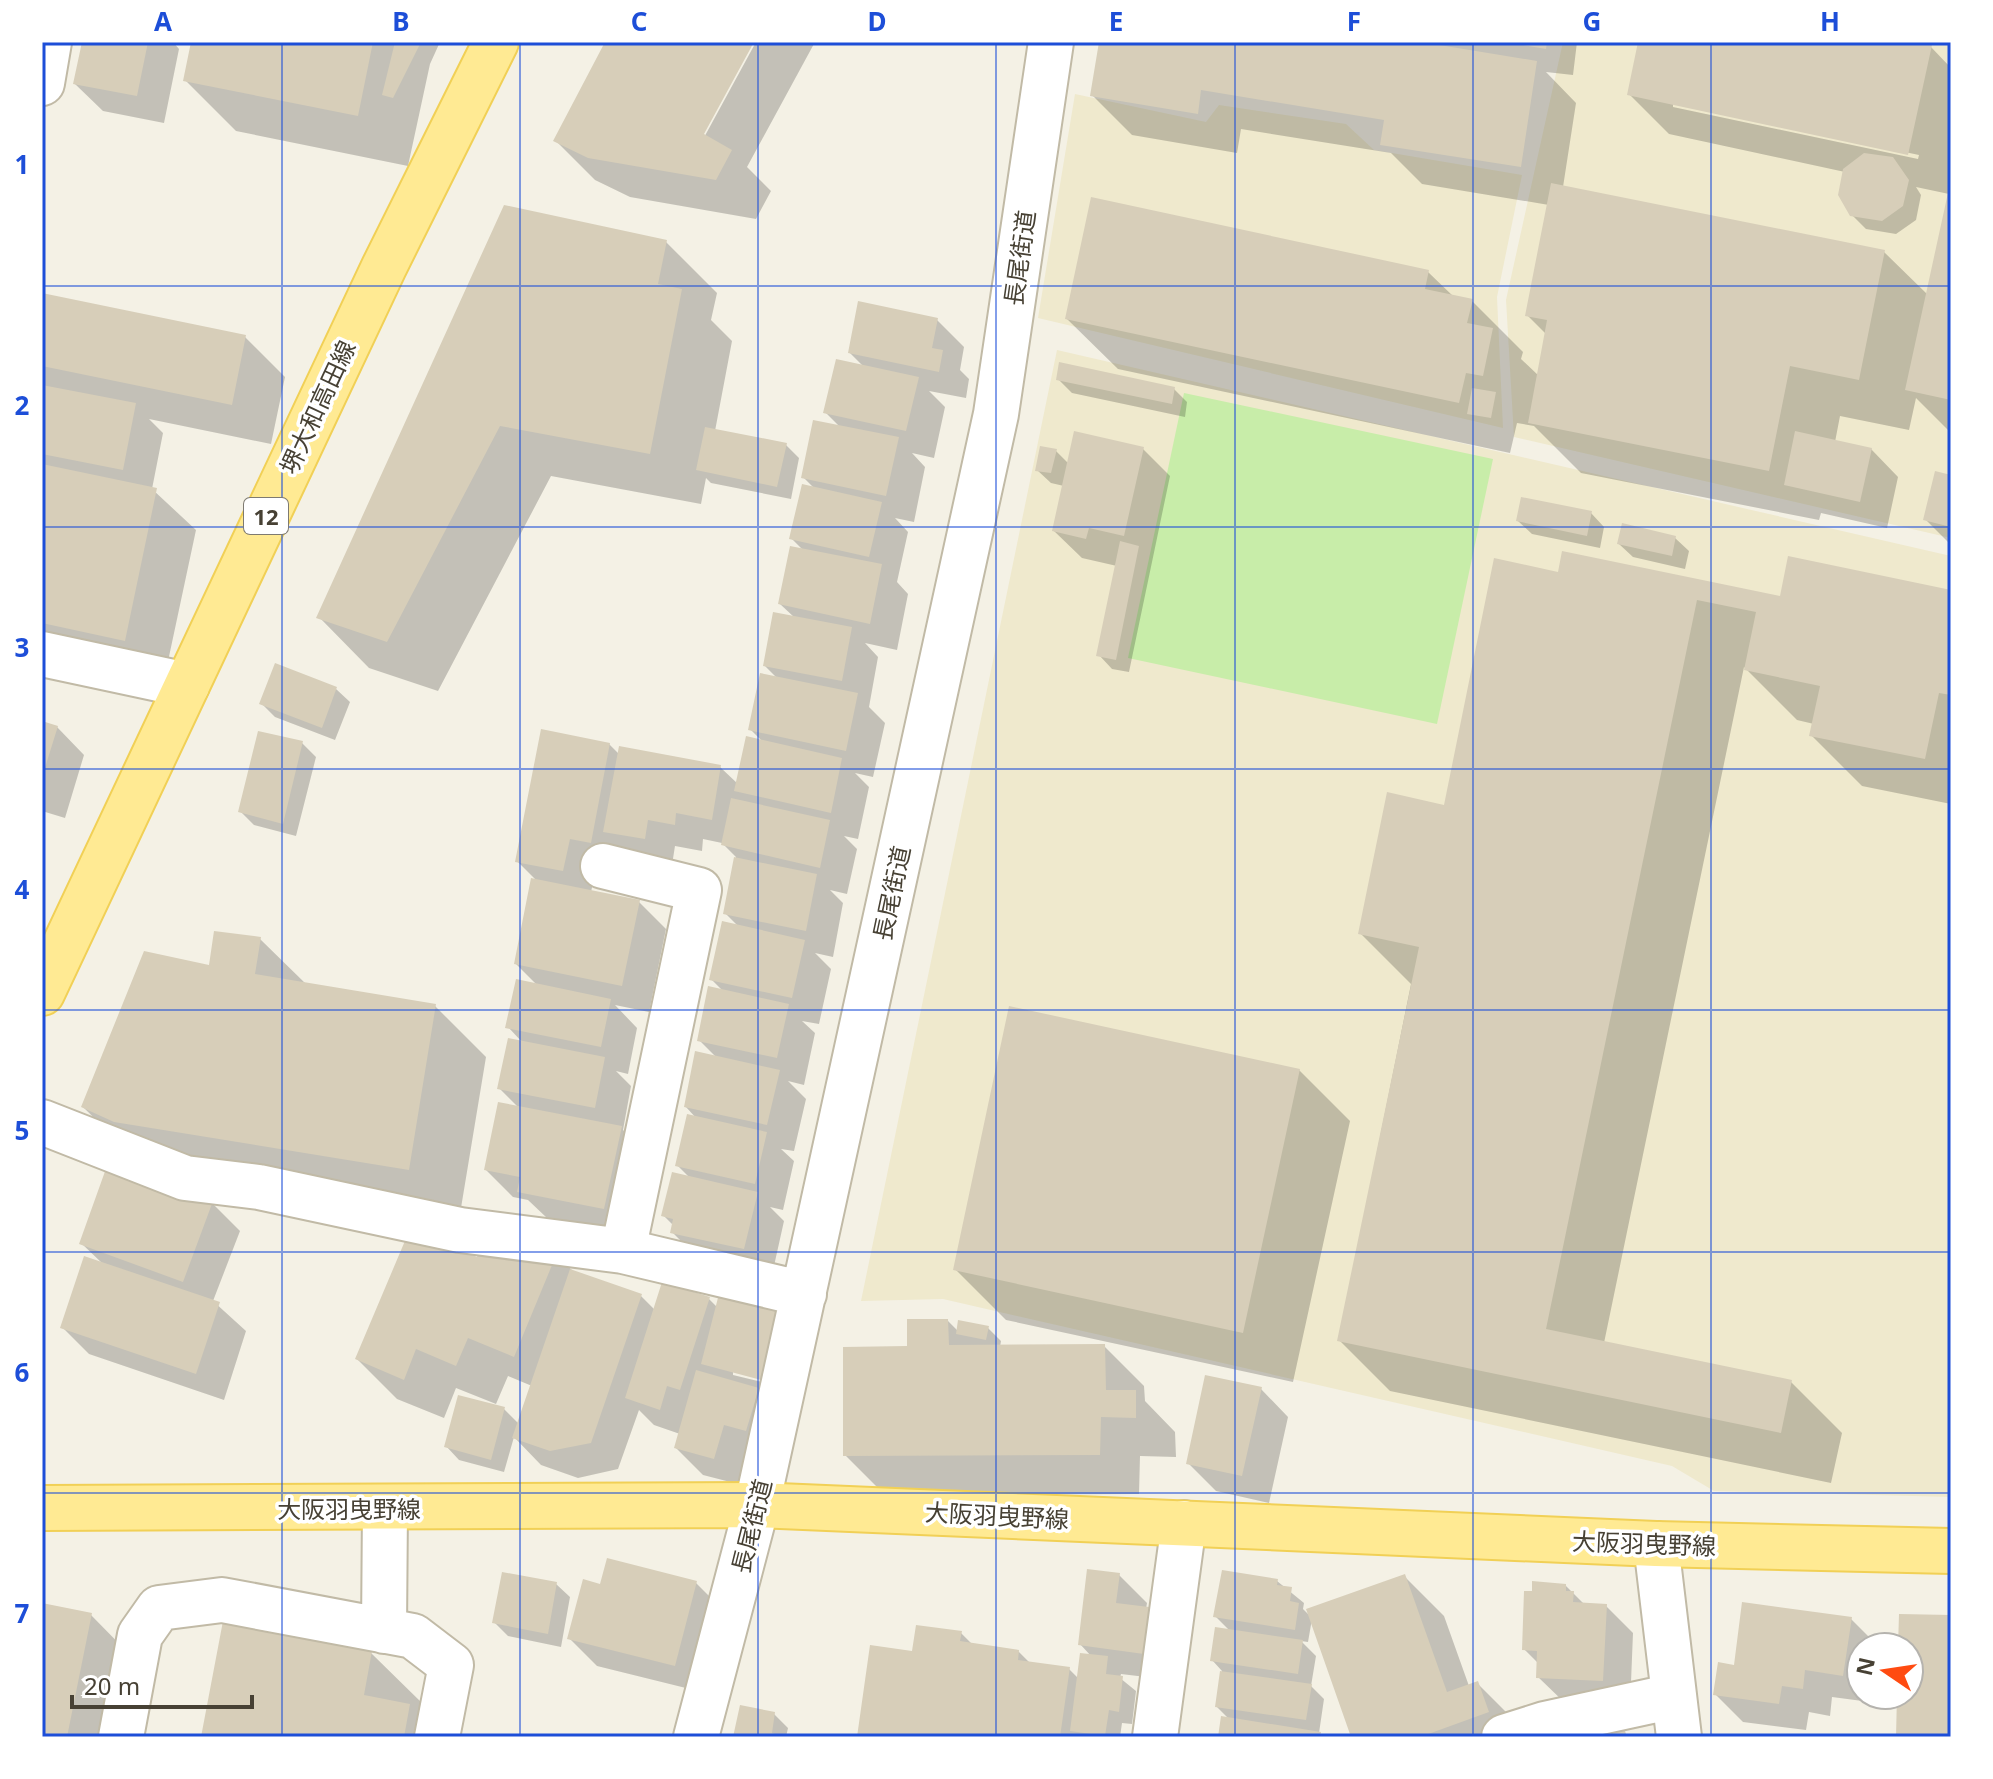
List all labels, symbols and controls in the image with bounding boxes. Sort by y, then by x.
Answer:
text: A [154,3,172,39]
text: B [392,3,410,39]
text: C [631,3,647,39]
text: D [867,3,887,39]
text: E [1109,3,1123,39]
text: F [1347,3,1361,39]
text: G [1583,3,1601,39]
text: H [1820,3,1840,39]
text: 1 [15,146,29,182]
street label: 長尾街道 [996,208,1042,308]
street label: 堺大和高田線 [272,335,362,479]
text: 2 [15,387,30,423]
road number: 12 [244,498,288,534]
text: 3 [15,629,29,665]
street label: 長尾街道 [865,843,917,943]
text: 4 [15,871,30,907]
text: 5 [15,1112,29,1148]
text: 6 [15,1354,30,1390]
street label: 長尾街道 [723,1475,779,1577]
street label: 大阪羽曳野線 [277,1492,421,1525]
street label: 大阪羽曳野線 [924,1495,1070,1535]
street label: 大阪羽曳野線 [1571,1524,1717,1562]
text: 7 [15,1595,30,1631]
north arrow [1845,1631,1925,1711]
text: N [1848,1654,1881,1678]
scale bar [72,1659,252,1709]
text: 20 m [84,1669,140,1702]

